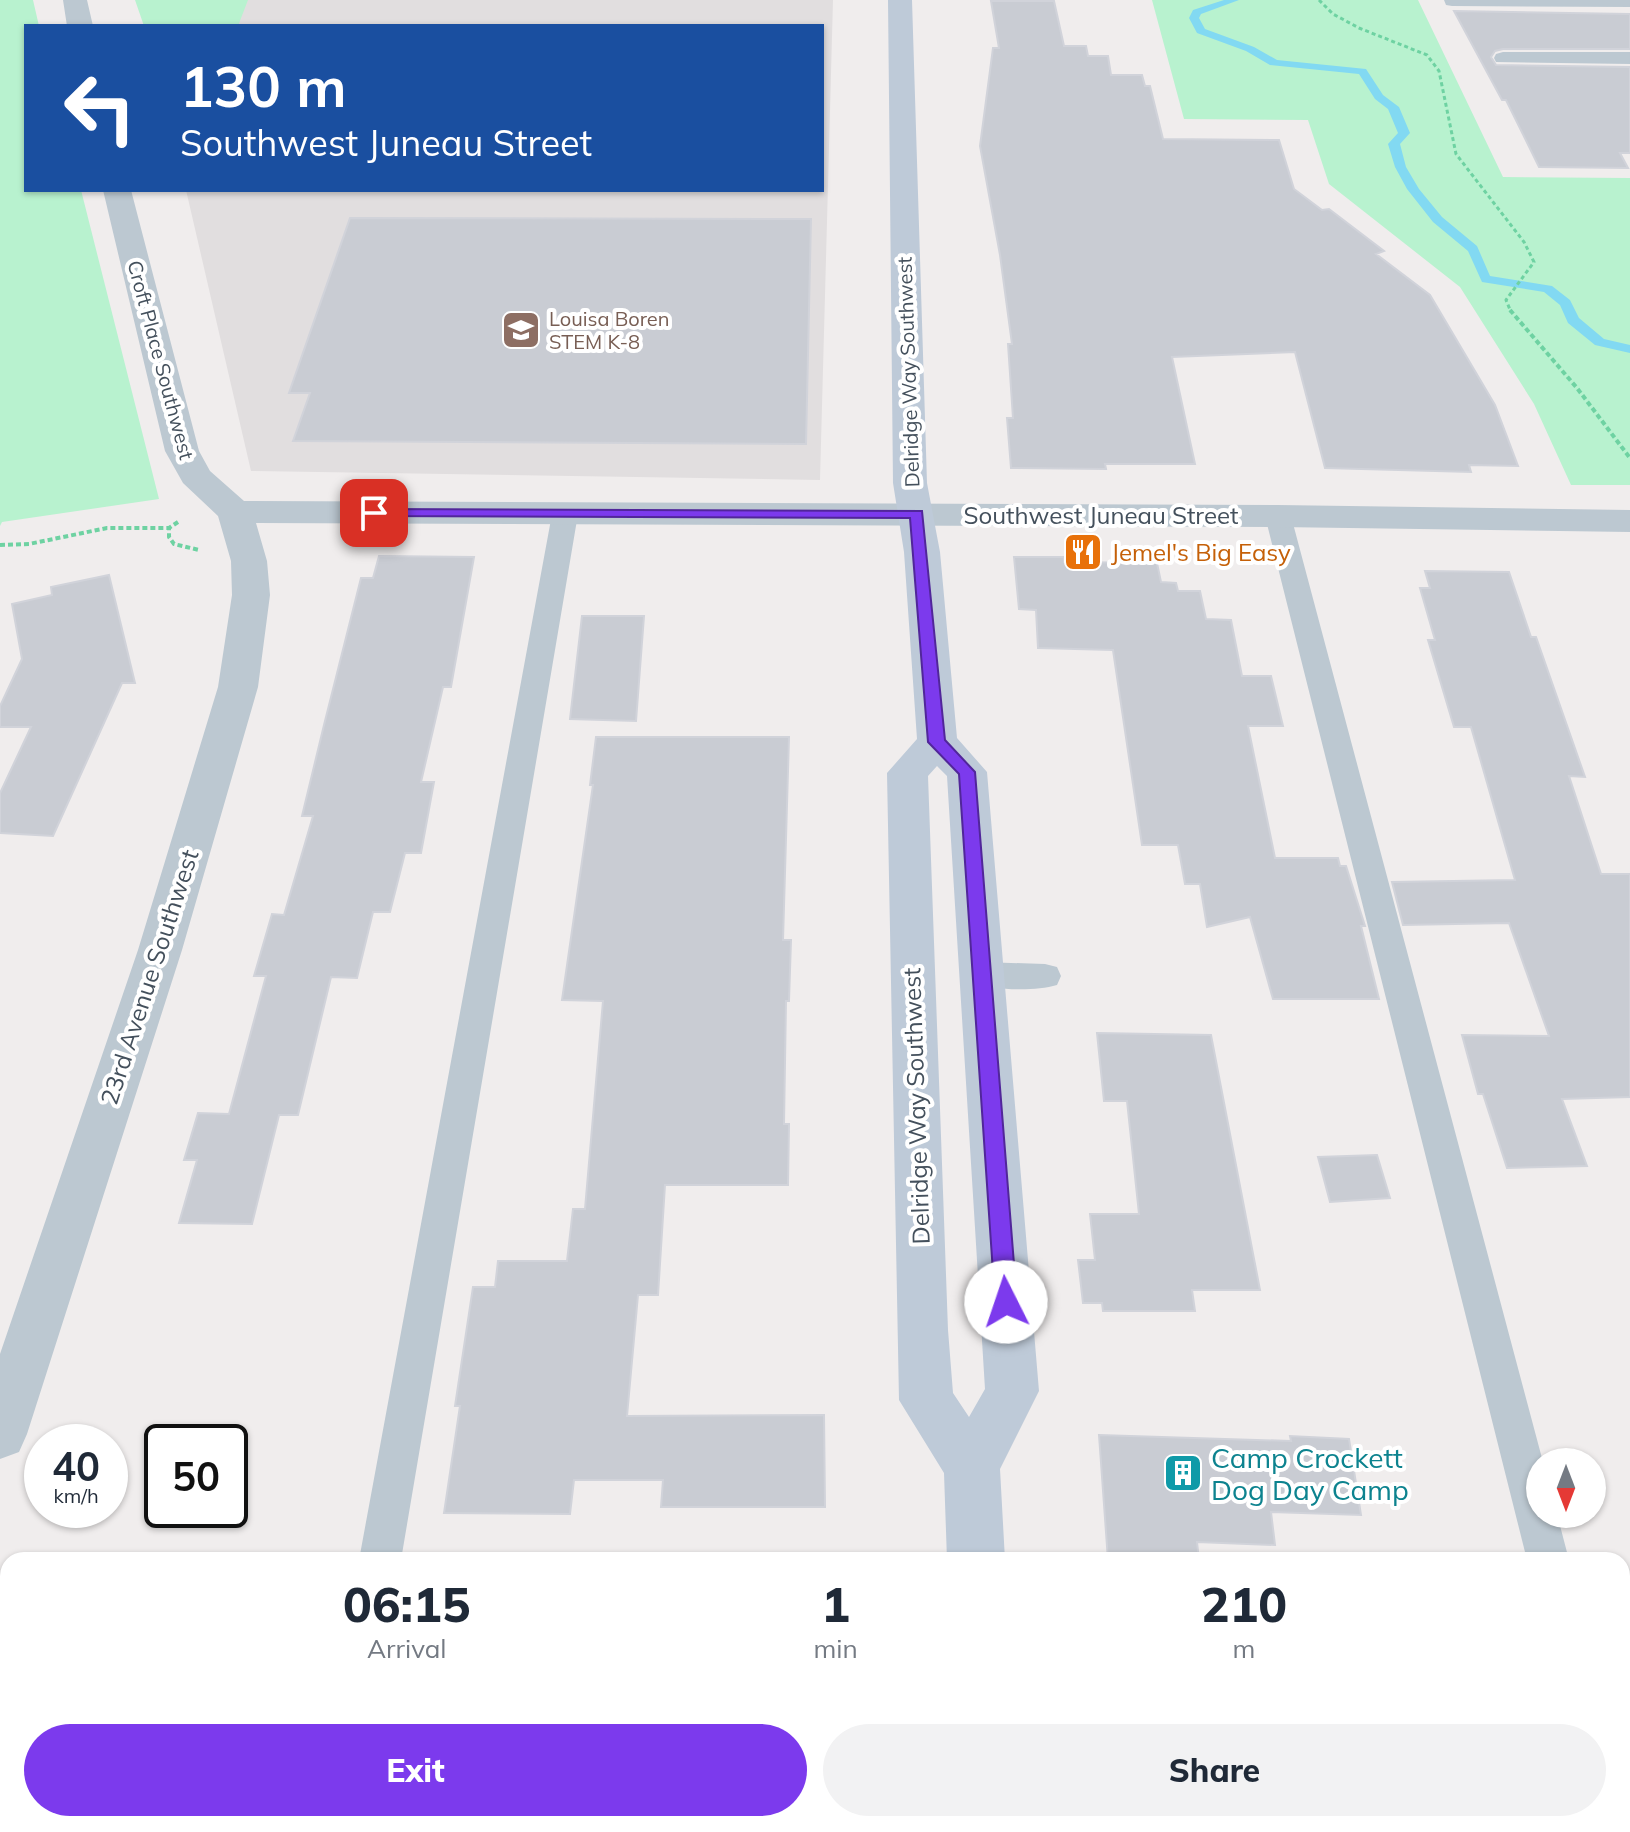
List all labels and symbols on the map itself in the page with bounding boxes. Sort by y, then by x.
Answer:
street label: Delridge Way Southwest [891,256,925,488]
street label: Croft Place Southwest [122,258,200,462]
place label: Louisa Boren STEM K-8 [549,306,669,354]
school or university icon: Louisa Boren STEM K-8 [500,309,542,351]
pin [340,479,408,547]
street label: Southwest Juneau Street [964,500,1238,530]
restaurant icon: Jemel's Big Easy [1062,531,1104,573]
place label: Jemel's Big Easy [1111,537,1291,567]
street label: 23rd Avenue Southwest [94,846,204,1108]
street label: Delridge Way Southwest [896,967,936,1245]
position arrow [964,1260,1048,1344]
speed limit sign: 50 [144,1424,248,1528]
place label: Camp Crockett Dog Day Camp [1211,1440,1409,1507]
north arrow [1526,1448,1606,1528]
building icon: Camp Crockett Dog Day Camp [1162,1452,1204,1494]

